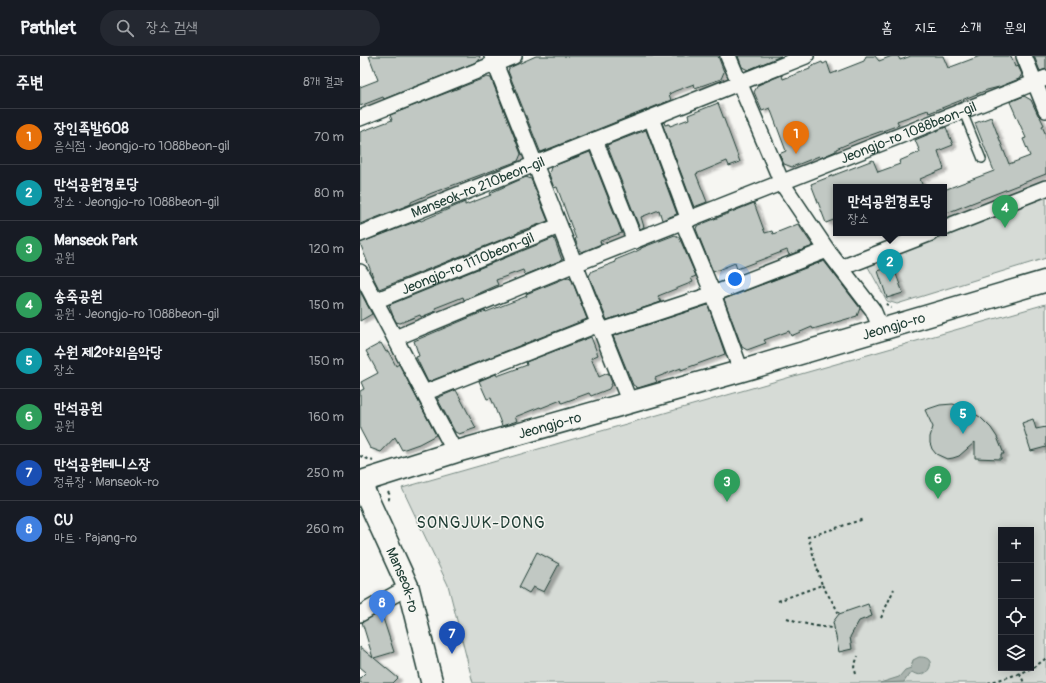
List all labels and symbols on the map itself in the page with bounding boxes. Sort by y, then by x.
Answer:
street label: Jeongjo-ro 1088beon-gil [838,98,979,167]
pin: 1 [783,121,809,154]
street label: Manseok-ro 210beon-gil [409,153,547,221]
pin: 4 [992,195,1018,228]
street label: Jeongjo-ro 1110beon-gil [399,229,537,298]
pin: 2 [877,249,903,282]
your location [725,269,745,289]
street label: Jeongjo-ro [860,308,928,343]
pin: 5 [950,401,976,434]
street label: Jeongjo-ro [516,408,584,442]
pin: 6 [925,466,951,499]
pin: 3 [714,469,740,502]
district label: SONGJUK-DONG [416,513,546,533]
street label: Manseok-ro [382,545,423,615]
pin: 8 [369,590,395,623]
pin: 7 [439,621,465,654]

